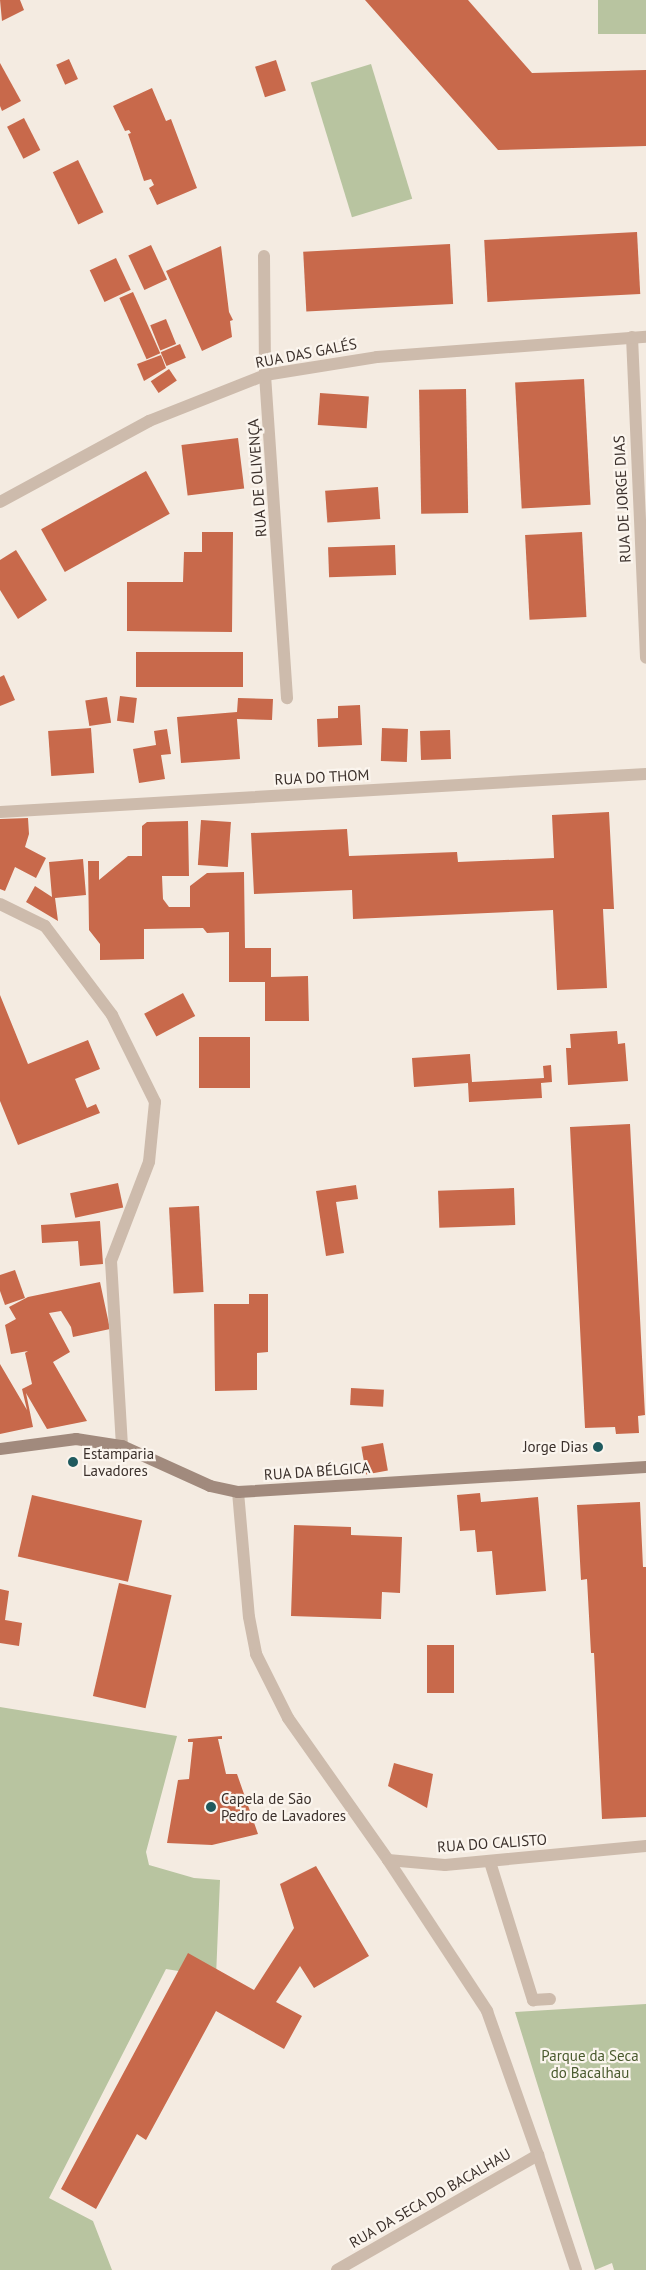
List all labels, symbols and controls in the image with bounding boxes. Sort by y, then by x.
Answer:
street label: RUA DAS GALÉS [254,334,358,372]
street label: RUA DE OLIVENÇA [244,418,270,538]
street label: RUA DE JORGE DIAS [610,434,634,564]
street label: RUA DO THOM [274,765,370,789]
place label: Jorge Dias [523,1438,588,1456]
marker: Jorge Dias [592,1441,604,1453]
place label: Estamparia Lavadores [83,1444,154,1479]
marker: Estamparia Lavadores [67,1456,79,1468]
street label: RUA DA BÉLGICA [263,1458,371,1484]
place label: Capela de São Pedro de Lavadores [221,1789,346,1824]
marker: Capela de São Pedro de Lavadores [205,1801,217,1813]
street label: RUA DO CALISTO [436,1830,548,1856]
park label: Parque da Seca do Bacalhau [541,2046,639,2081]
street label: RUA DA SECA DO BACALHAU [345,2144,515,2252]

